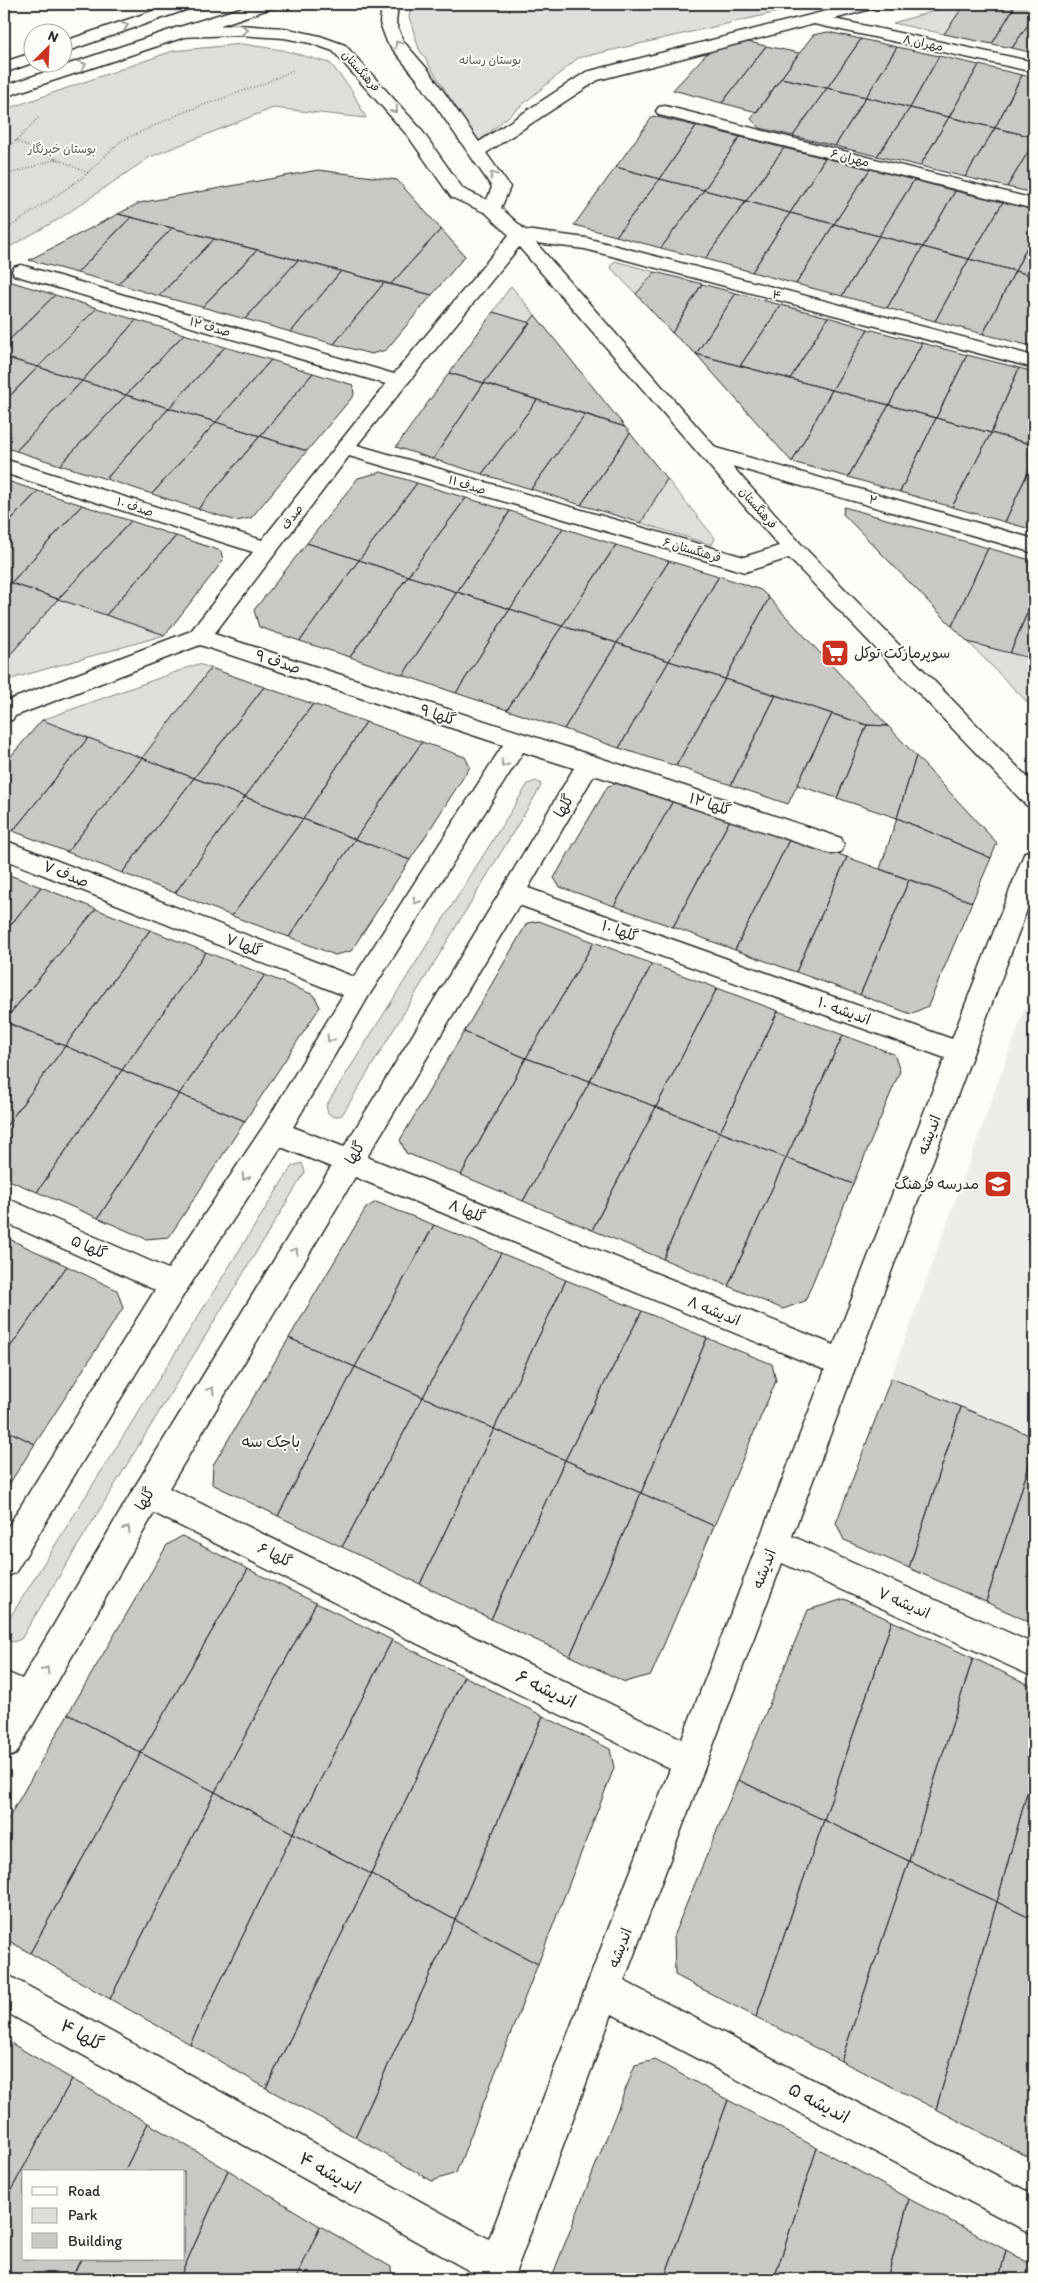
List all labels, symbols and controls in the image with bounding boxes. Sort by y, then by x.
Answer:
north arrow [22,22,72,72]
one-way arrow [120,22,129,32]
one-way arrow [242,25,250,36]
text: N [45,27,61,46]
street label: مهران ۸ [902,32,944,54]
one-way arrow [394,40,404,49]
street label: فرهنگستان [339,48,383,94]
park label: بوستان رسانه [459,53,521,68]
one-way arrow [78,61,87,71]
one-way arrow [390,104,398,113]
park label: بوستان خبرنگار [27,142,96,157]
street label: مهران ۶ [829,146,871,170]
one-way arrow [490,171,499,181]
street label: ۴ [771,287,783,303]
street label: صدف ۱۲ [188,314,232,340]
street label: صدف ۱۱ [447,473,487,497]
street label: فرهنگستان [736,484,780,532]
street label: ۲ [867,492,879,508]
street label: صدف ۱۰ [115,494,155,520]
street label: صدف [278,502,306,532]
street label: فرهنگستان ۶ [661,535,723,565]
supermarket icon: سوپرمارکت توکل [820,638,850,668]
place label: سوپرمارکت توکل [854,644,950,663]
street label: صدف ۹ [253,646,303,678]
street label: گلها ۹ [418,701,458,729]
one-way arrow [500,759,510,768]
street label: گلها ۱۲ [687,789,733,819]
street label: گلها [550,791,578,821]
street label: صدف ۷ [41,857,91,891]
one-way arrow [413,896,422,905]
street label: گلها ۱۰ [599,916,641,946]
street label: گلها ۷ [223,930,265,960]
street label: اندیشه ۱۰ [815,993,873,1029]
one-way arrow [326,1034,336,1043]
street label: اندیشه [913,1113,945,1157]
street label: گلها [341,1138,369,1168]
school or university icon: مدرسه فرهنگ [983,1169,1013,1199]
one-way arrow [242,1172,251,1181]
place label: مدرسه فرهنگ [894,1175,979,1193]
street label: گلها ۸ [446,1196,488,1226]
street label: گلها ۵ [68,1231,110,1263]
one-way arrow [289,1248,299,1257]
street label: اندیشه ۸ [685,1292,743,1330]
one-way arrow [205,1387,214,1396]
district label: باجک سه [242,1432,300,1451]
street label: گلها [131,1484,159,1514]
one-way arrow [121,1526,131,1535]
street label: گلها ۶ [255,1539,295,1571]
street label: اندیشه [748,1547,780,1591]
street label: اندیشه ۷ [875,1584,933,1622]
street label: اندیشه ۶ [512,1665,580,1713]
one-way arrow [39,1666,49,1675]
street label: اندیشه [604,1926,636,1970]
street label: گلها ۴ [56,2014,108,2056]
street label: اندیشه ۵ [785,2078,853,2128]
street label: اندیشه ۴ [295,2147,365,2199]
legend [22,2170,185,2260]
text: Road [68,2182,101,2200]
text: Park [68,2206,98,2224]
text: Building [68,2232,122,2250]

